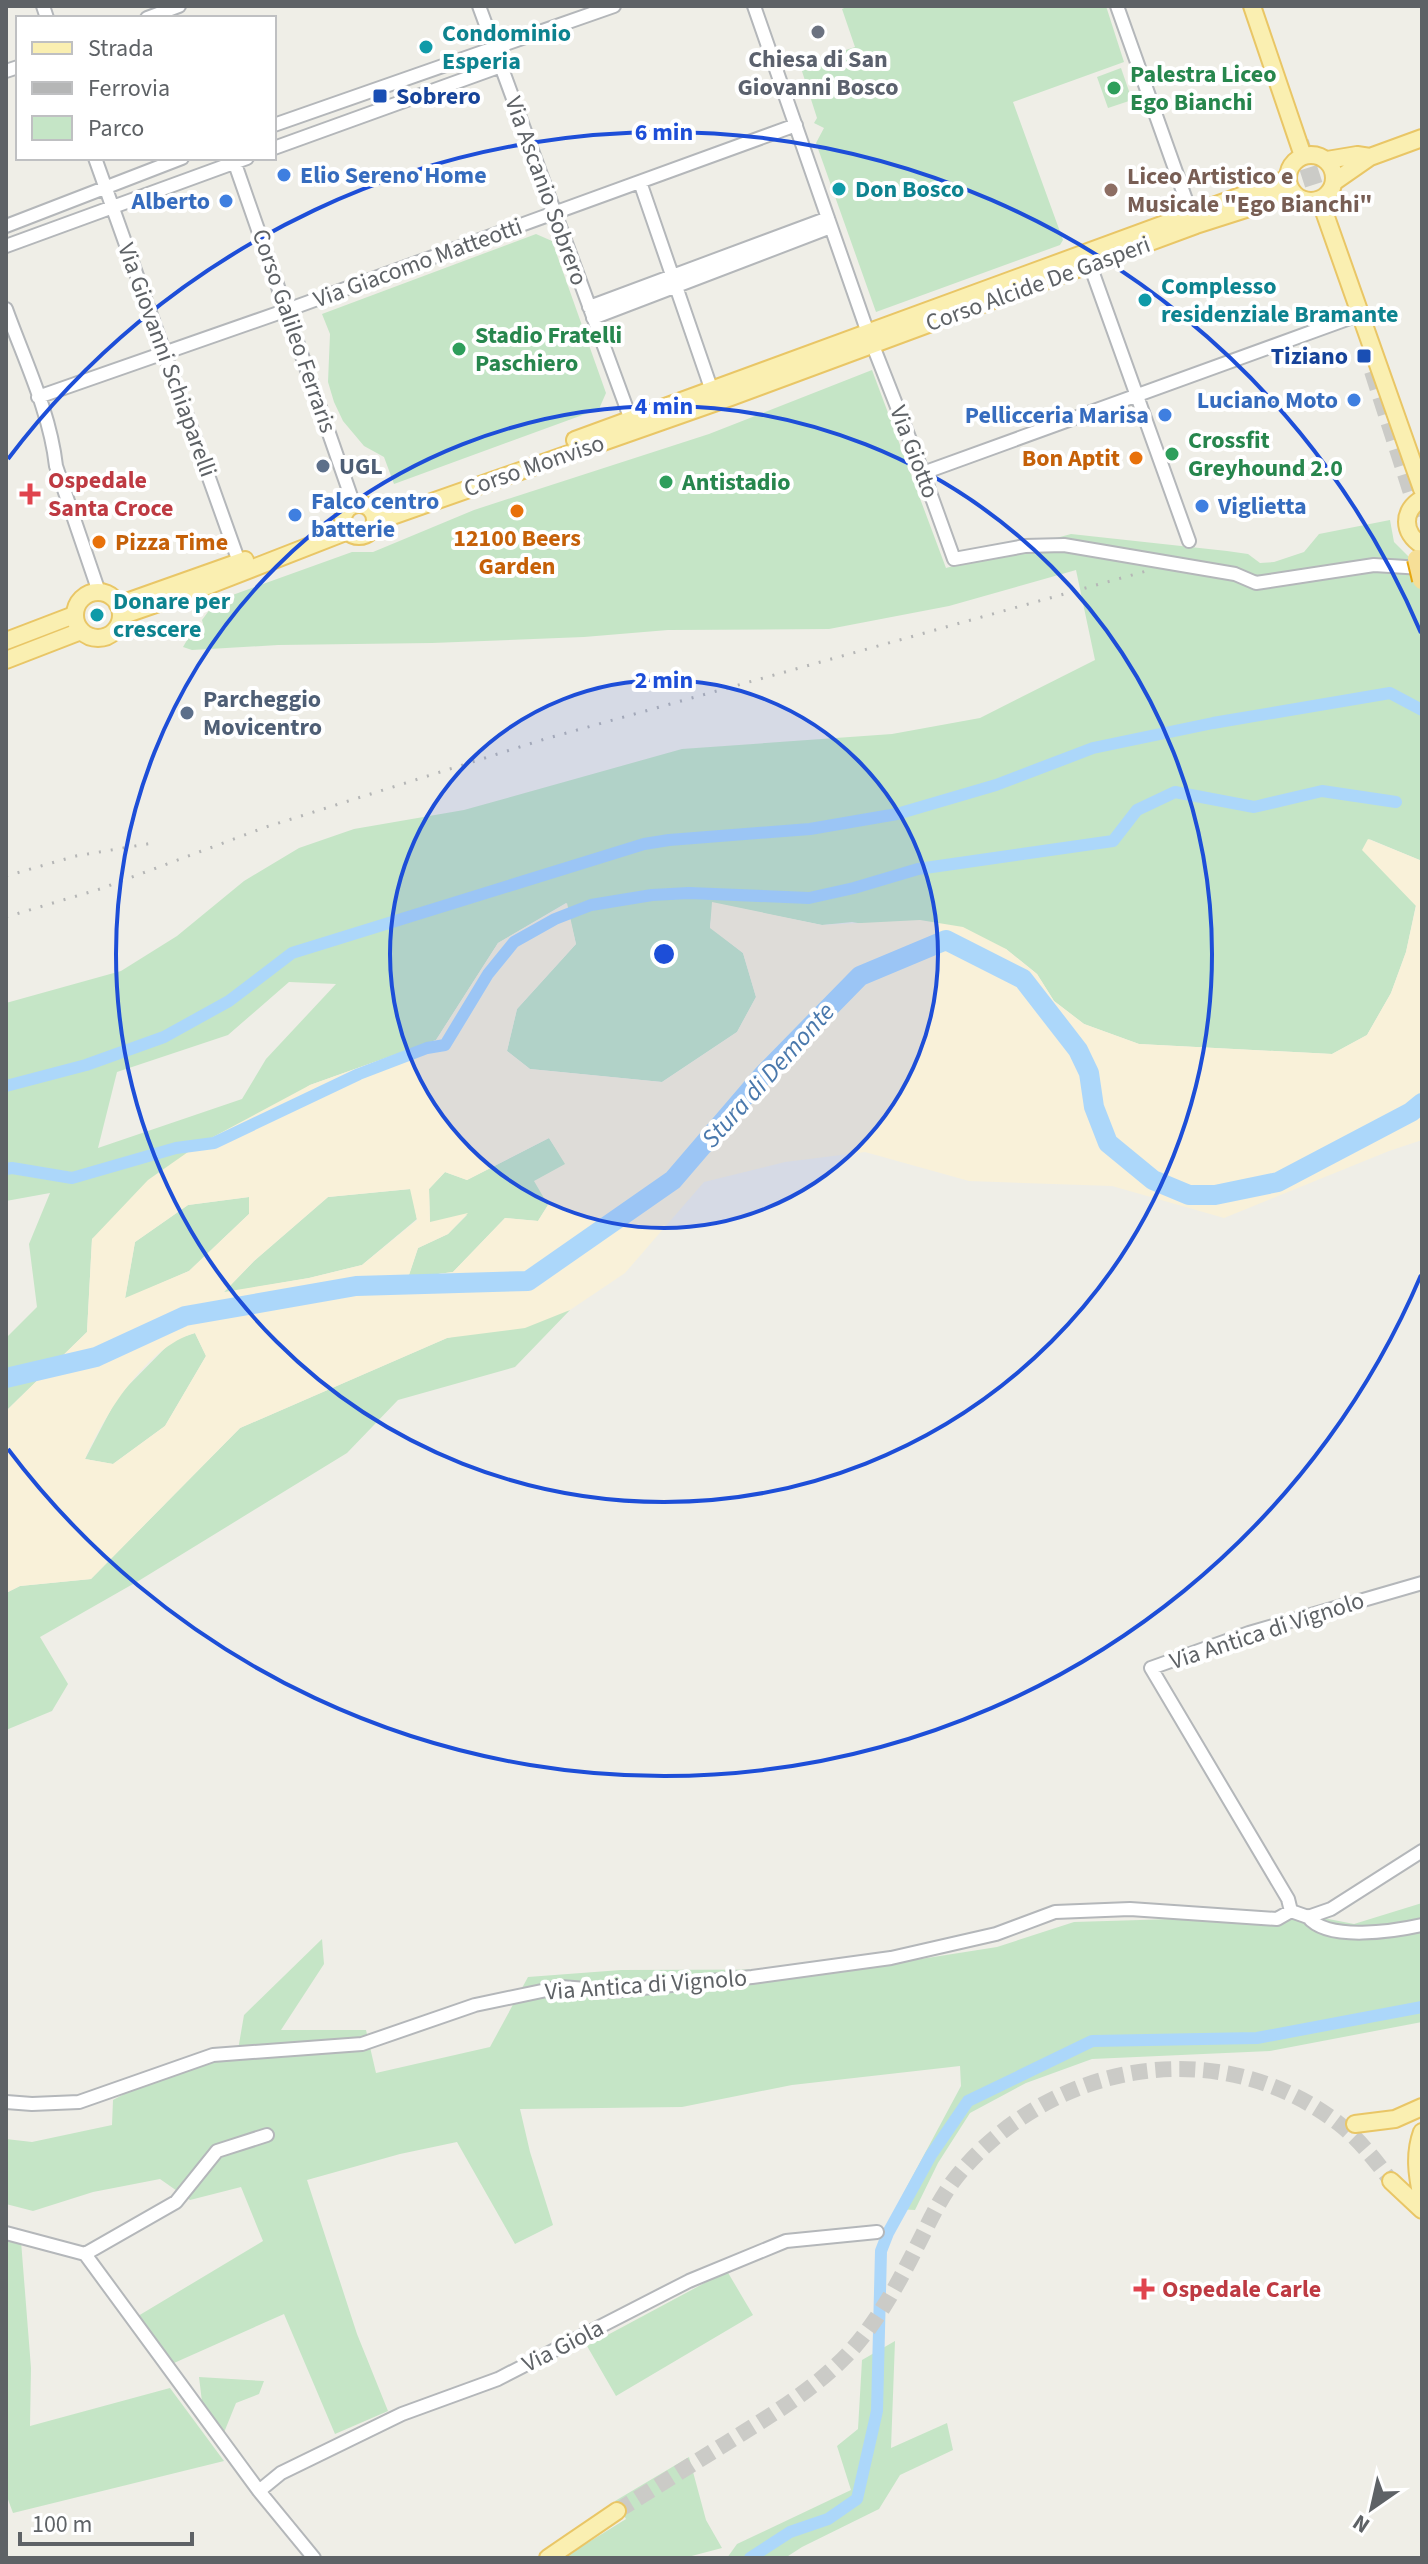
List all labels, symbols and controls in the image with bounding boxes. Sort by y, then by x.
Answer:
legend [16,16,276,160]
place label: Condominio Esperia [442,16,571,79]
marker: Chiesa di San Giovanni Bosco [809,23,827,41]
text: Strada [88,31,154,66]
marker: Condominio Esperia [417,38,435,56]
place label: Chiesa di San Giovanni Bosco [738,42,898,105]
place label: Palestra Liceo Ego Bianchi [1130,57,1277,120]
text: Ferrovia [88,71,170,106]
place label: Sobrero [396,79,481,114]
marker: Palestra Liceo Ego Bianchi [1105,79,1123,97]
marker: Sobrero [371,87,389,105]
street label: Via Ascanio Sobrero [496,92,596,290]
text: Parco [88,111,144,146]
text: 6 min [635,115,693,150]
place label: Elio Sereno Home [300,158,487,193]
place label: Liceo Artistico e Musicale "Ego Bianchi" [1127,159,1372,222]
marker: Elio Sereno Home [275,166,293,184]
place label: Don Bosco [855,172,964,207]
marker: Don Bosco [830,180,848,198]
marker: Liceo Artistico e Musicale "Ego Bianchi" [1102,181,1120,199]
place label: Alberto [131,184,210,219]
marker: Alberto [217,192,235,210]
street label: Via Giacomo Matteotti [309,209,527,317]
street label: Corso Galileo Ferraris [243,224,345,438]
street label: Corso Alcide De Gasperi [921,227,1155,341]
street label: Via Giovanni Schiaparelli [108,238,226,482]
place label: Complesso residenziale Bramante [1161,269,1399,332]
marker: Complesso residenziale Bramante [1136,291,1154,309]
place label: Stadio Fratelli Paschiero [475,318,622,381]
place label: Tiziano [1271,339,1348,374]
marker: Stadio Fratelli Paschiero [450,340,468,358]
marker: Tiziano [1355,347,1373,365]
place label: Luciano Moto [1197,383,1338,418]
text: 4 min [635,389,693,424]
marker: Luciano Moto [1345,391,1363,409]
place label: Pellicceria Marisa [965,398,1149,433]
street label: Via Giotto [880,401,948,503]
marker: Pellicceria Marisa [1156,406,1174,424]
place label: Crossfit Greyhound 2.0 [1188,423,1343,486]
street label: Corso Monviso [459,426,609,506]
place label: Bon Aptit [1022,441,1120,476]
marker: Crossfit Greyhound 2.0 [1163,445,1181,463]
place label: UGL [339,449,383,484]
marker: Bon Aptit [1127,449,1145,467]
marker: UGL [314,457,332,475]
place label: Ospedale Santa Croce [48,463,173,526]
place label: Antistadio [681,465,791,500]
marker: Antistadio [657,473,675,491]
marker: Ospedale Santa Croce [19,483,41,505]
place label: Falco centro batterie [311,484,439,547]
place label: Viglietta [1217,489,1307,524]
marker: Viglietta [1193,497,1211,515]
marker: 12100 Beers Garden [508,502,526,520]
marker: Falco centro batterie [286,506,304,524]
place label: 12100 Beers Garden [453,521,581,584]
place label: Pizza Time [115,525,228,560]
marker: Pizza Time [90,533,108,551]
place label: Donare per crescere [113,584,231,647]
marker: Donare per crescere [88,606,106,624]
text: 2 min [635,663,693,698]
place label: Parcheggio Movicentro [203,682,322,745]
marker: Parcheggio Movicentro [178,704,196,722]
centre of rings [650,940,678,968]
water label: Stura di Demonte [693,994,843,1156]
street label: Via Antica di Vignolo [1165,1583,1369,1679]
street label: Via Antica di Vignolo [544,1960,748,2010]
place label: Ospedale Carle [1162,2272,1321,2307]
marker: Ospedale Carle [1133,2278,1155,2300]
street label: Via Giola [516,2311,610,2381]
north arrow [1332,2468,1412,2548]
scale bar [20,2496,192,2546]
text: N [1346,2506,1376,2541]
text: 100 m [32,2507,92,2542]

